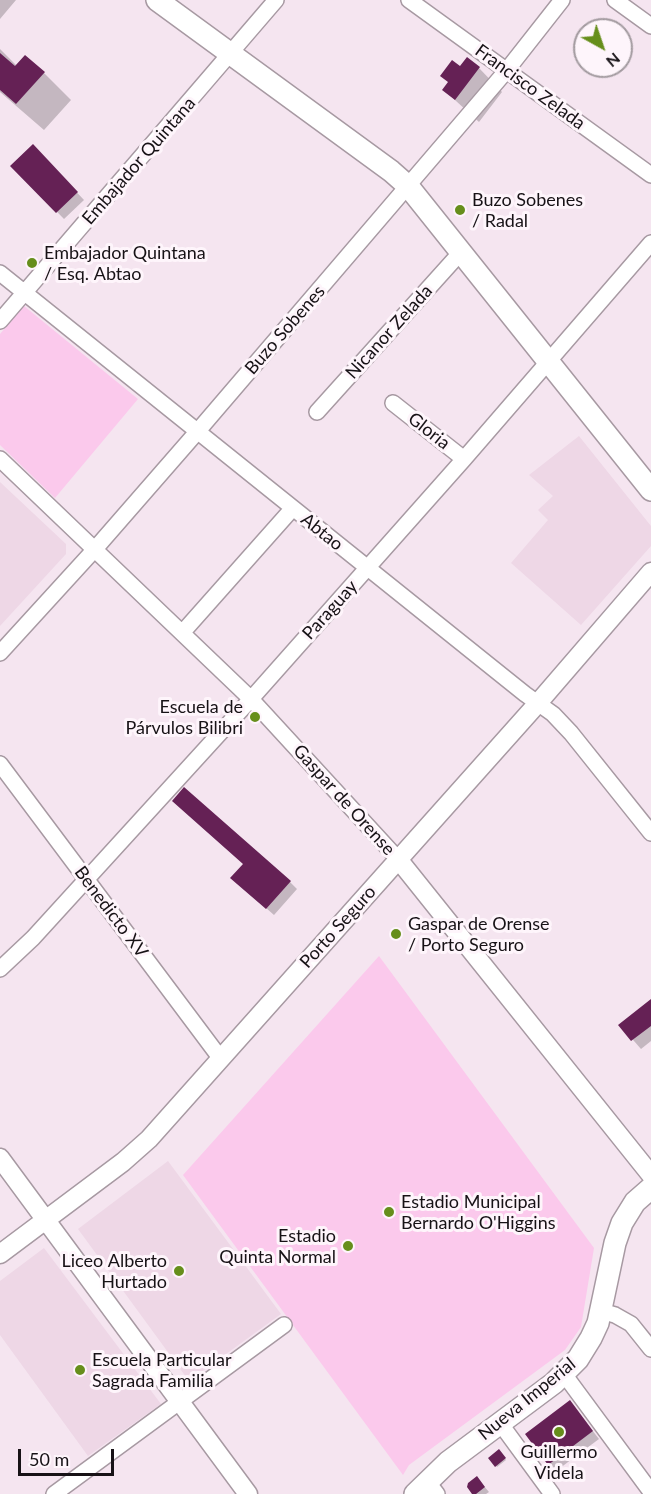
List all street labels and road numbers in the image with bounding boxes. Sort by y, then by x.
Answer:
street label: Francisco Zelada [471,40,589,134]
street label: Embajador Quintana [78,93,200,229]
street label: Buzo Sobenes [240,281,330,379]
street label: Nicanor Zelada [341,281,437,383]
street label: Gloria [404,408,454,454]
street label: Abtao [297,509,347,555]
street label: Paraguay [298,576,362,644]
street label: Gaspar de Orense [289,740,399,860]
street label: Benedicto XV [70,862,152,962]
street label: Porto Seguro [295,881,381,973]
street label: Nueva Imperial [474,1353,580,1445]

